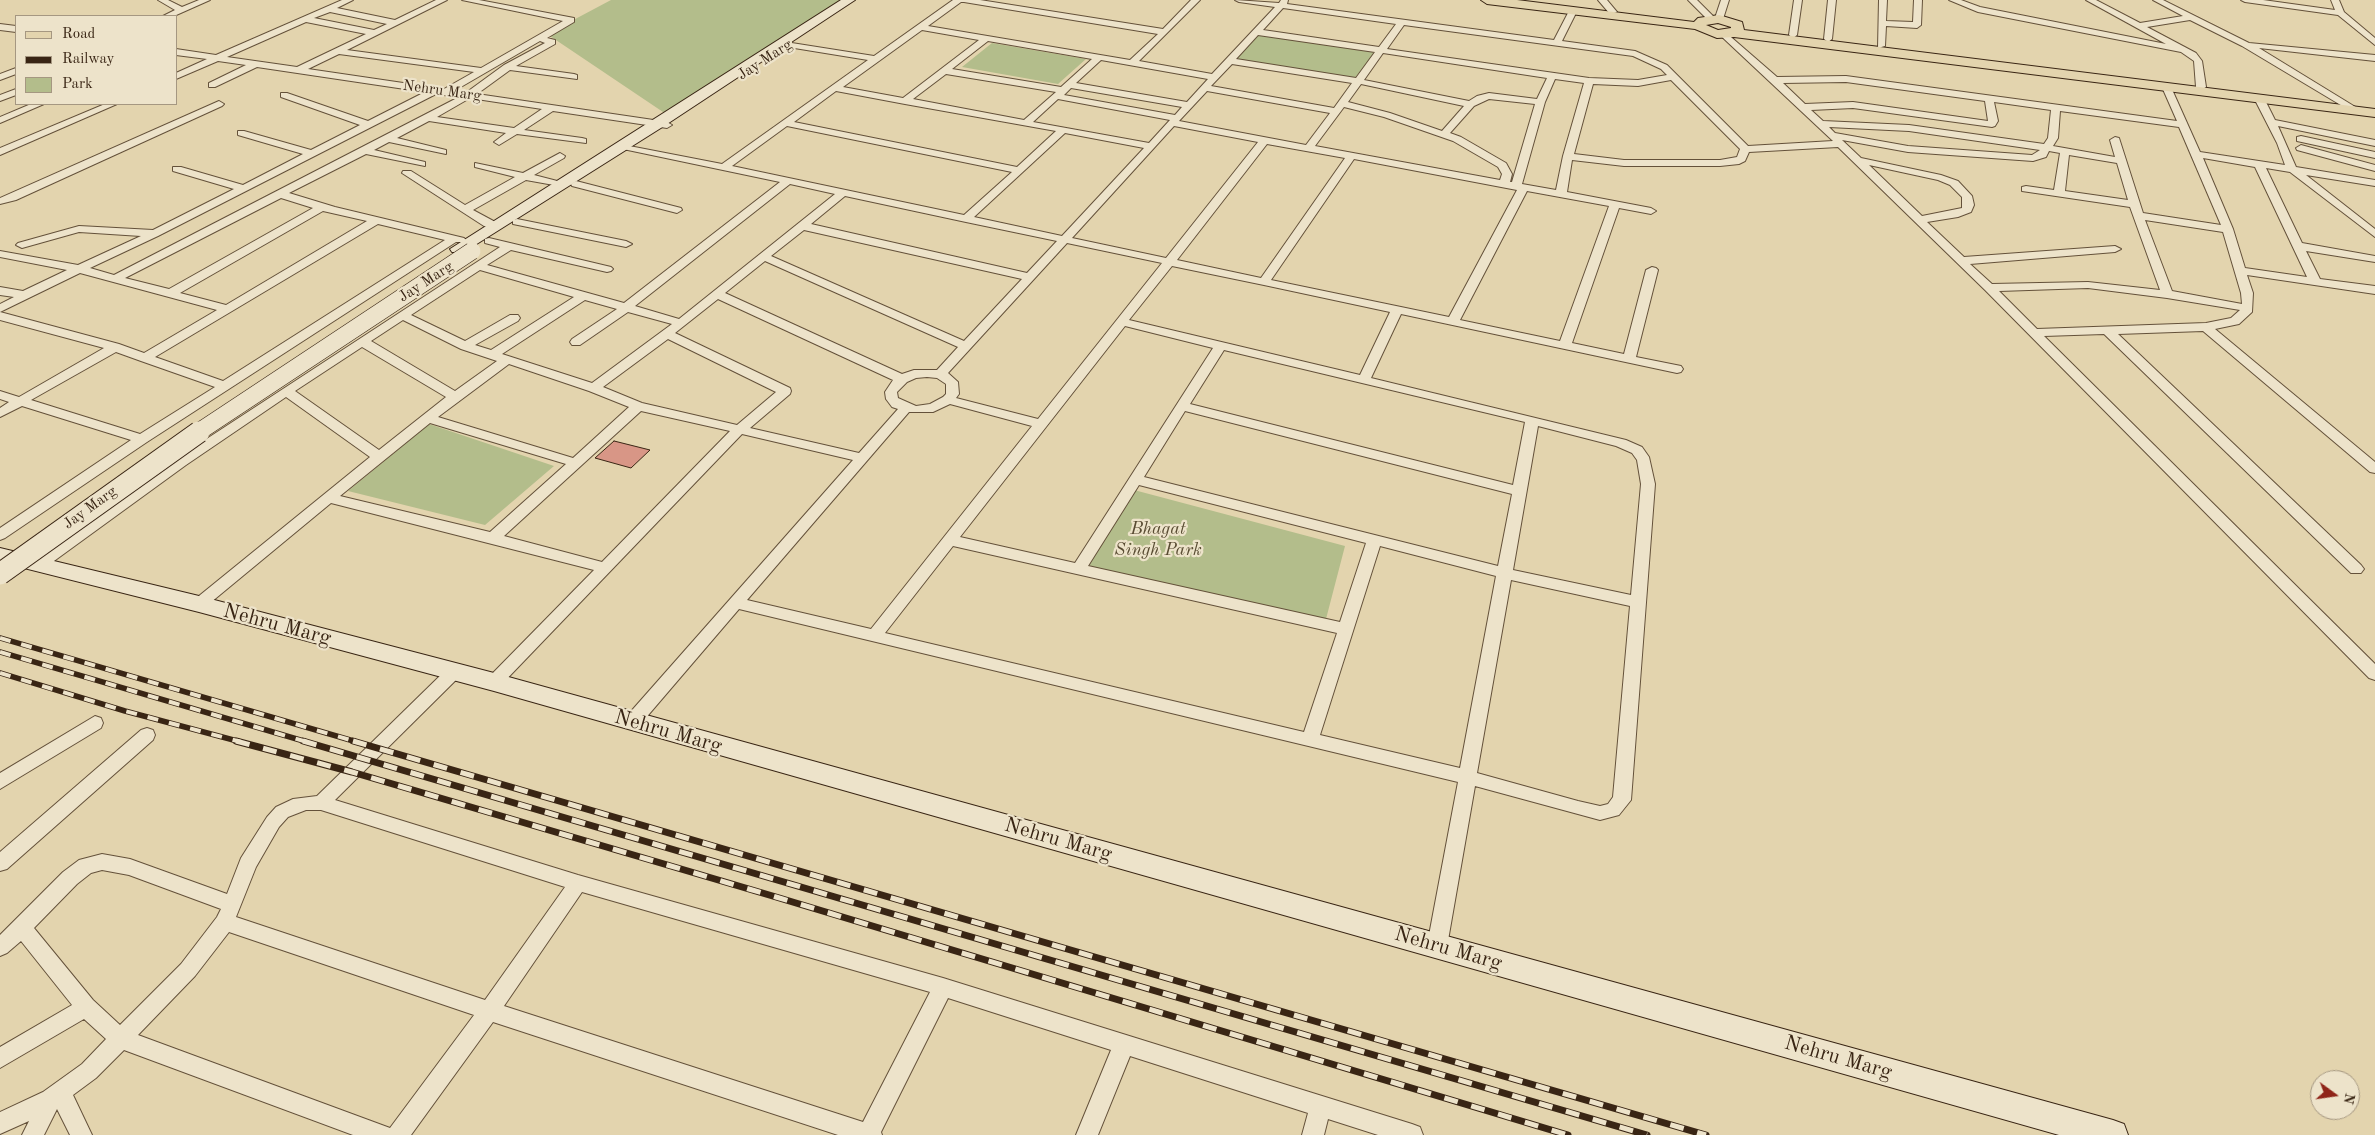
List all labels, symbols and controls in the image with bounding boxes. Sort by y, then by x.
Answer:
legend [15,15,178,105]
text: Road [62,27,95,42]
street label: Jay Marg [734,36,796,84]
text: Railway [62,52,115,67]
text: Park [62,77,93,92]
street label: Nehru Marg [402,77,482,105]
street label: Jay Marg [395,258,457,306]
street label: Jay Marg [60,483,120,533]
park label: Bhagat Singh Park [1114,518,1202,560]
street label: Nehru Marg [220,598,334,652]
street label: Nehru Marg [611,705,725,759]
street label: Nehru Marg [1001,813,1115,867]
street label: Nehru Marg [1391,922,1505,976]
street label: Nehru Marg [1781,1031,1895,1085]
north arrow [2310,1070,2360,1120]
text: N [2340,1091,2357,1105]

